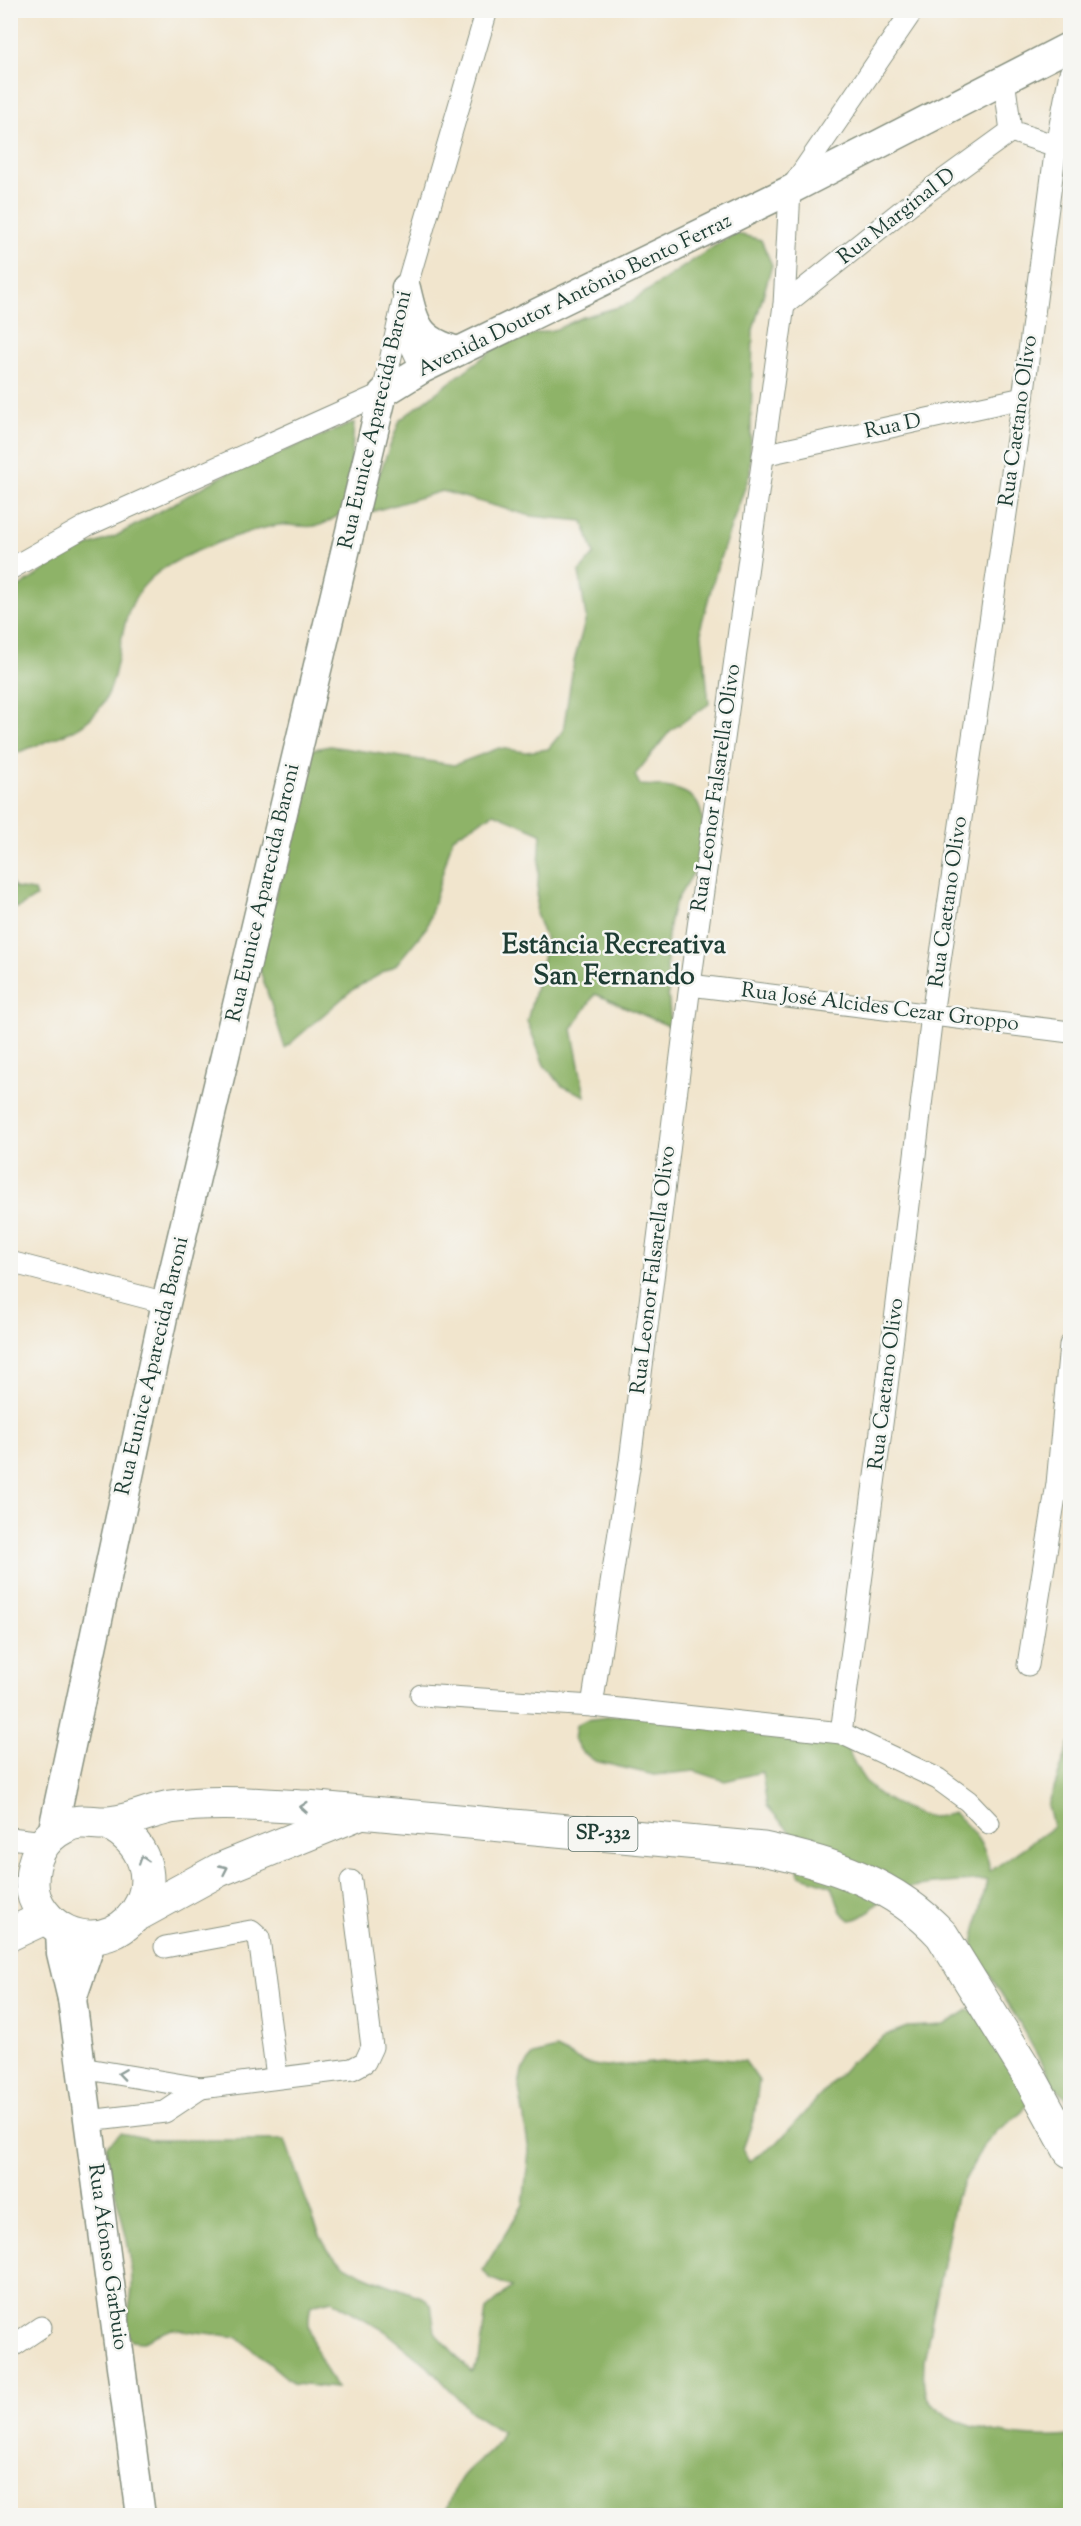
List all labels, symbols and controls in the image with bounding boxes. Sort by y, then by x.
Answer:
street label: Rua Marginal D [832,161,962,273]
street label: Avenida Doutor Antônio Bento Ferraz [413,207,737,385]
street label: Rua Eunice Aparecida Baroni [332,288,420,552]
street label: Rua Caetano Olivo [992,333,1046,509]
street label: Rua D [862,406,924,448]
street label: Rua Leonor Falsarella Olivo [685,662,749,914]
street label: Rua Eunice Aparecida Baroni [220,761,308,1025]
street label: Rua Caetano Olivo [922,814,976,990]
district label: Estância Recreativa San Fernando [502,927,727,997]
street label: Rua José Alcides Cezar Groppo [739,976,1021,1040]
street label: Rua Leonor Falsarella Olivo [624,1144,684,1396]
street label: Rua Eunice Aparecida Baroni [109,1234,197,1498]
street label: Rua Caetano Olivo [862,1296,912,1472]
one-way arrow [299,1801,308,1814]
road number: SP-332 [568,1817,638,1851]
one-way arrow [138,1855,150,1866]
one-way arrow [217,1864,228,1876]
one-way arrow [117,2069,126,2081]
street label: Rua Afonso Garbuio [79,2162,135,2352]

